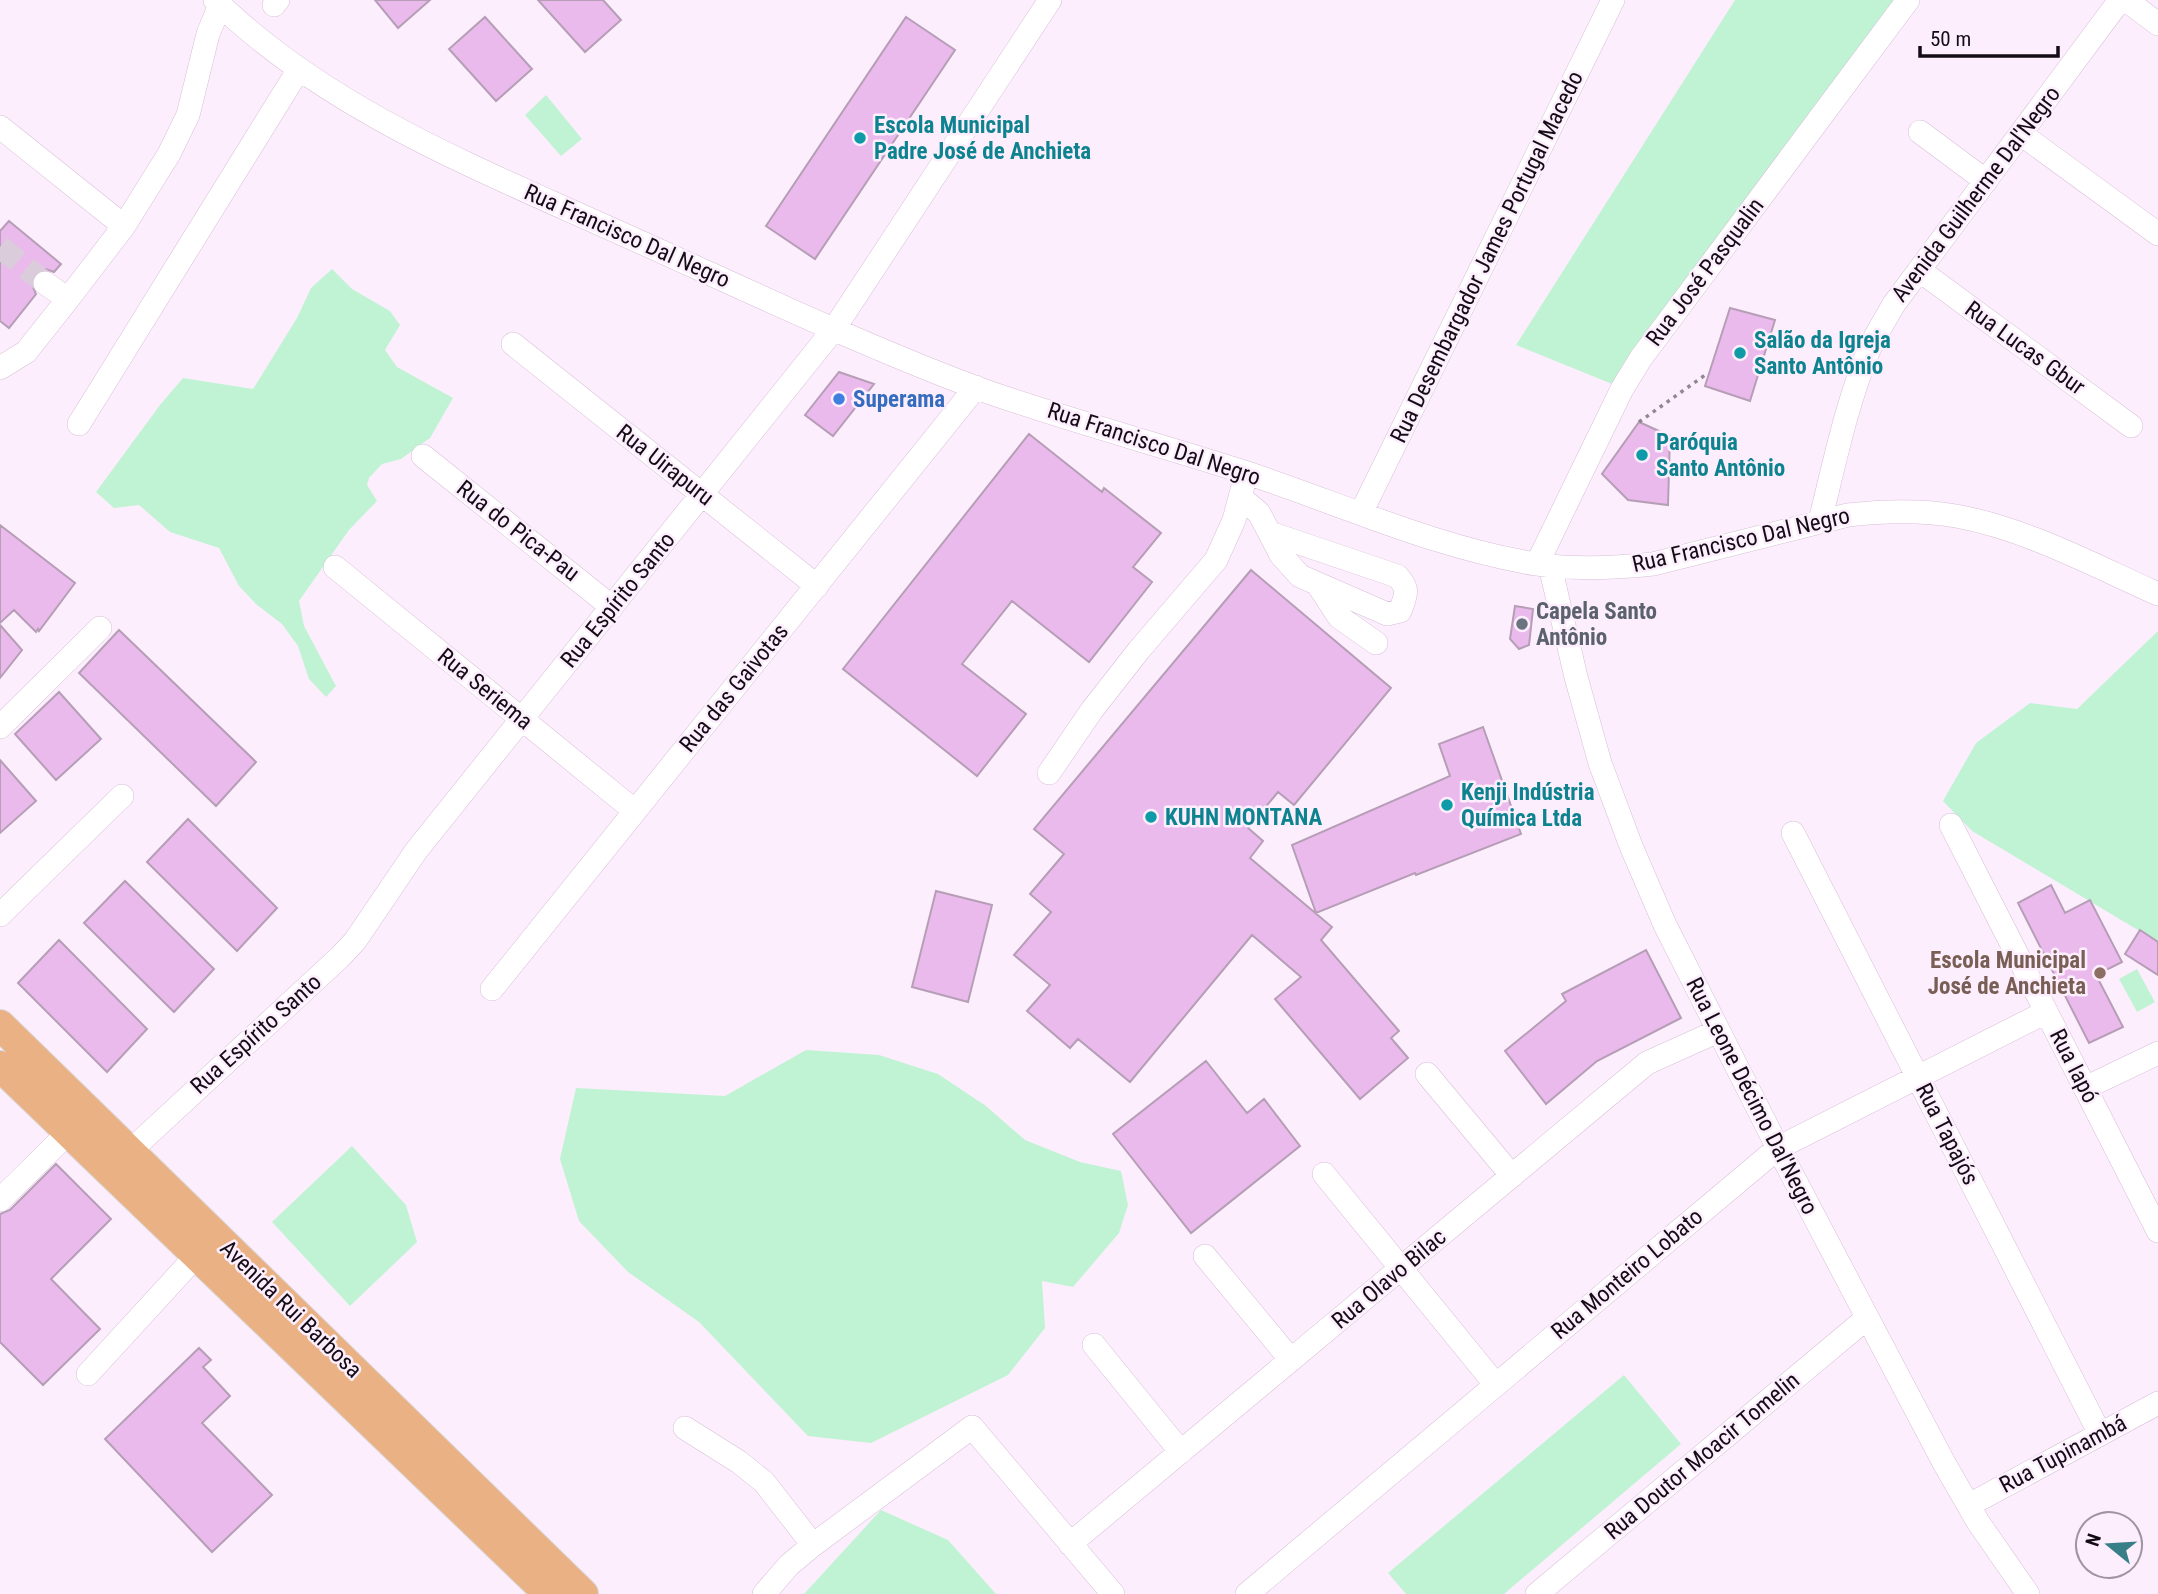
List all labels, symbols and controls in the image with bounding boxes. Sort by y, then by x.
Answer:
scale bar [1920,14,2058,58]
text: 50 m [1930,27,1971,51]
street label: Rua Desembargador James Portugal Macedo [1385,67,1589,447]
street label: Avenida Guilherme Dal'Negro [1886,81,2066,307]
place label: Escola Municipal Padre José de Anchieta [874,112,1091,165]
marker: Escola Municipal Padre José de Anchieta [852,130,868,146]
street label: Rua Francisco Dal Negro [520,178,734,294]
street label: Rua José Pasqualin [1641,193,1769,351]
street label: Rua Lucas Gbur [1960,295,2090,401]
place label: Salão da Igreja Santo Antônio [1754,327,1891,380]
marker: Salão da Igreja Santo Antônio [1732,345,1748,361]
place label: Superama [853,386,945,413]
marker: Superama [831,391,847,407]
street label: Rua Francisco Dal Negro [1044,397,1264,491]
street label: Rua Uirapuru [611,419,719,511]
place label: Paróquia Santo Antônio [1656,429,1785,482]
marker: Paróquia Santo Antônio [1634,447,1650,463]
street label: Rua do Pica-Pau [451,475,585,587]
street label: Rua Francisco Dal Negro [1630,502,1852,578]
street label: Rua Espírito Santo [555,527,681,673]
place label: Capela Santo Antônio [1536,598,1657,651]
marker: Capela Santo Antônio [1514,616,1530,632]
street label: Rua das Gaivotas [674,618,794,758]
street label: Rua Seriema [432,643,538,735]
place label: Kenji Indústria Química Ltda [1461,779,1595,832]
marker: Kenji Indústria Química Ltda [1439,797,1455,813]
place label: KUHN MONTANA [1165,804,1323,831]
marker: KUHN MONTANA [1143,809,1159,825]
place label: Escola Municipal José de Anchieta [1928,947,2086,1000]
marker: Escola Municipal José de Anchieta [2092,965,2108,981]
street label: Rua Espírito Santo [185,968,327,1100]
street label: Rua Leone Décimo Dal'Negro [1680,973,1824,1219]
street label: Rua Iapó [2044,1025,2104,1107]
street label: Rua Tapajós [1910,1079,1984,1189]
street label: Rua Monteiro Lobato [1546,1203,1708,1345]
street label: Rua Olavo Bilac [1326,1223,1452,1335]
street label: Avenida Rui Barbosa [215,1235,367,1383]
street label: Rua Doutor Moacir Tomelin [1599,1367,1805,1545]
street label: Rua Tupinambá [1995,1409,2131,1499]
north arrow [2074,1510,2144,1580]
text: N [2081,1531,2106,1549]

